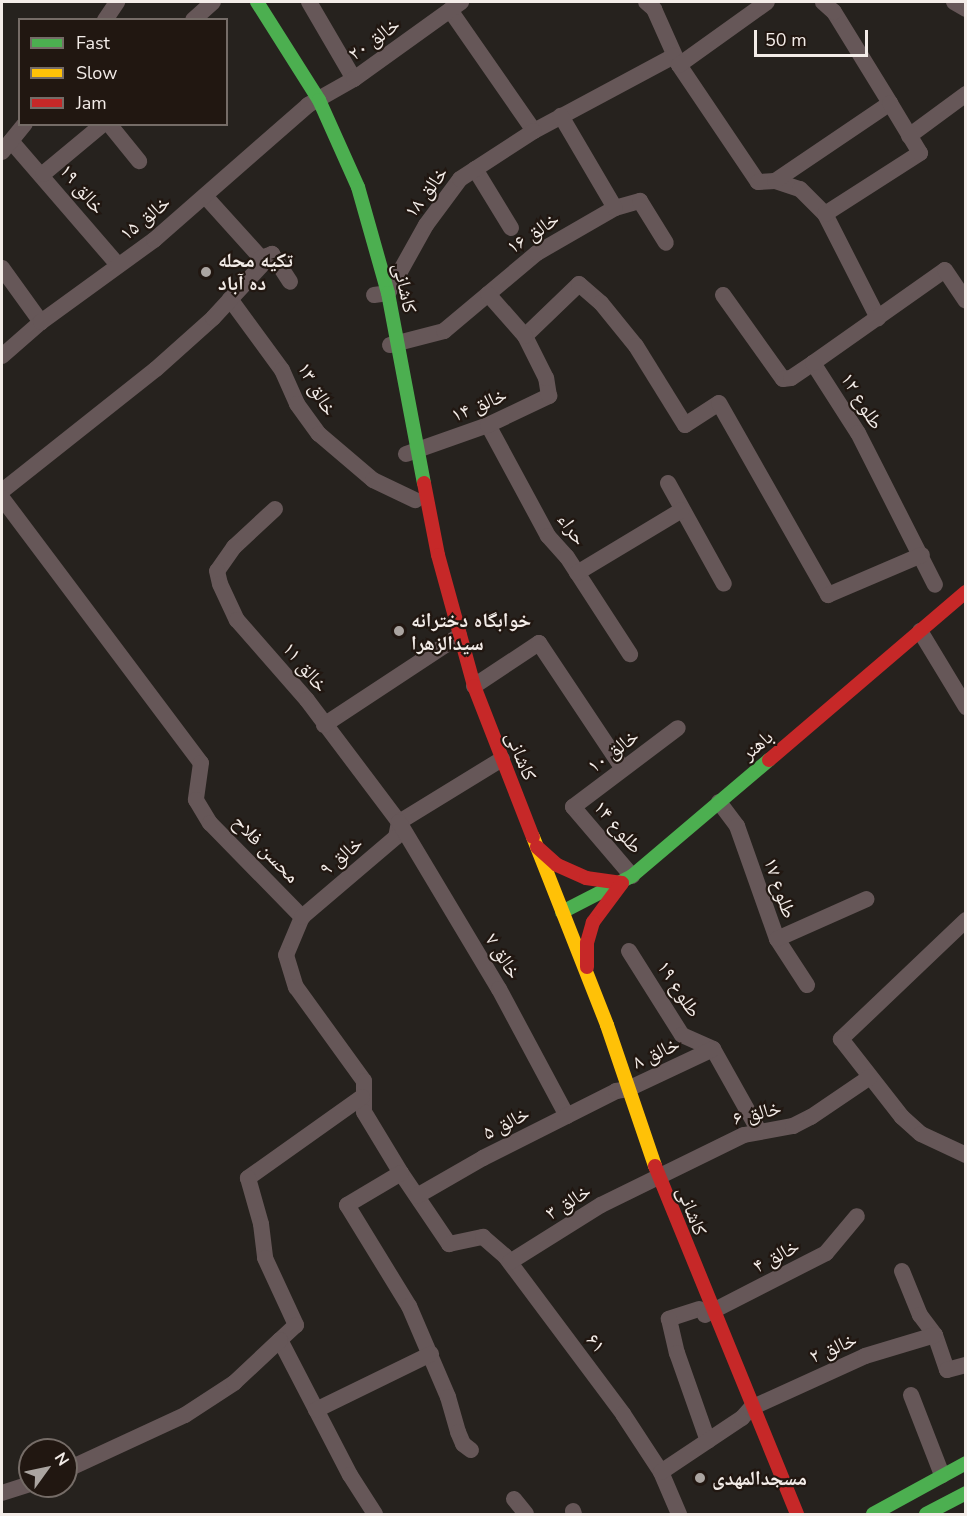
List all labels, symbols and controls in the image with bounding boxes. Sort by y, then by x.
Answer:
street label: خالق ۲۰ [344,12,404,66]
legend [18,18,228,126]
scale bar [757,18,871,56]
text: 50 m [765,28,807,52]
text: Fast [76,31,110,55]
text: Slow [76,61,117,85]
text: Jam [76,91,107,115]
street label: خالق ۱۹ [54,159,110,219]
street label: خالق ۱۸ [399,162,453,222]
street label: خالق ۱۵ [115,190,175,246]
street label: خالق ۱۶ [502,207,564,259]
place label: تکیه محله ده آباد [218,248,293,295]
street label: کاشانی [388,261,422,315]
marker: تکیه محله ده آباد [199,265,213,279]
street label: خالق ۱۳ [292,358,342,420]
street label: طلوع ۱۲ [835,368,889,434]
street label: خالق ۱۴ [448,383,510,427]
street label: حراء [552,508,592,550]
place label: خوابگاه دخترانه سیدالزهرا [411,608,531,655]
marker: خوابگاه دخترانه سیدالزهرا [392,624,406,638]
street label: خالق ۱۱ [277,637,333,697]
street label: خالق ۱۰ [583,724,643,778]
street label: باهنر [736,725,778,765]
street label: کاشانی [500,728,542,784]
street label: طلوع ۱۴ [588,795,648,859]
street label: محسن فلاح [228,810,304,888]
street label: خالق ۹ [315,831,367,881]
street label: طلوع ۱۷ [758,854,802,922]
street label: خالق ۷ [480,929,526,983]
street label: طلوع ۱۹ [652,956,706,1022]
street label: خالق ۸ [629,1032,683,1074]
street label: خالق ۶ [730,1095,784,1131]
street label: خالق ۵ [479,1101,533,1145]
street label: خالق ۳ [541,1179,595,1225]
street label: کاشانی [672,1183,712,1239]
street label: خالق ۴ [749,1234,803,1278]
street label: خالق ۲ [806,1327,860,1369]
street label: ۶۱ [581,1329,611,1357]
north arrow [18,1438,78,1498]
text: N [49,1448,74,1470]
place label: مسجدالمهدی [712,1466,807,1490]
marker: مسجدالمهدی [693,1471,707,1485]

